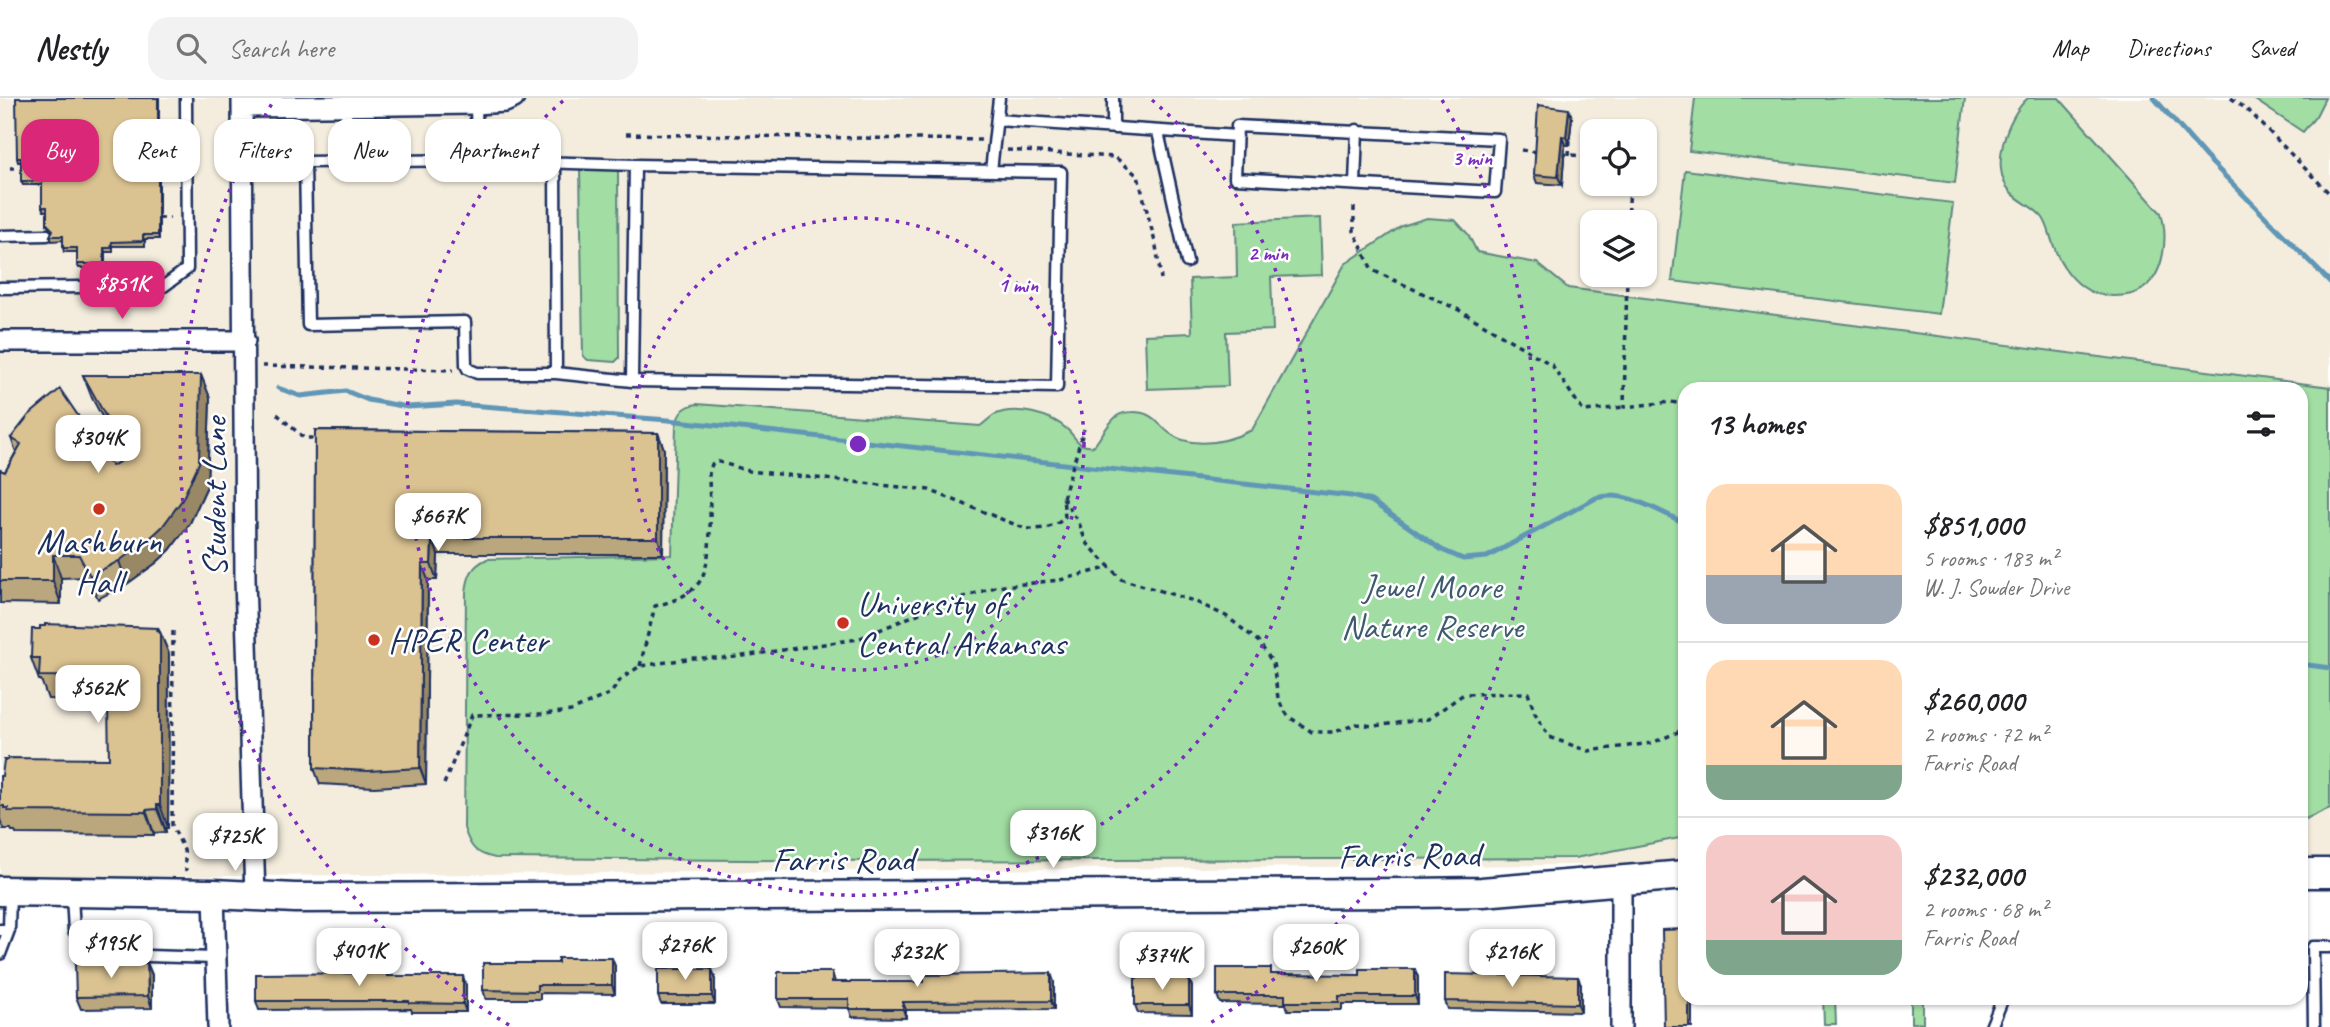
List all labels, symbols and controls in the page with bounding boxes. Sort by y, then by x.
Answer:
search box [148,17,638,80]
text: Nestly [35,27,106,69]
icon: search [172,29,210,67]
text: Search here [228,32,334,65]
text: Map [2052,33,2089,63]
text: Directions [2127,33,2210,63]
text: Saved [2248,33,2295,63]
chip: Buy [21,119,99,182]
chip: Rent [113,119,200,182]
chip: Filters [214,119,314,182]
chip: New [328,119,411,182]
chip: Apartment [425,119,561,182]
map controls [1580,119,1657,287]
button: locate [1580,119,1657,196]
text: 3 min [1452,145,1492,171]
button: layers [1580,210,1657,287]
text: 2 min [1248,240,1288,266]
pin: $851K [73,262,171,321]
text: $851K [96,269,148,298]
text: 1 min [998,272,1038,298]
text: 13 homes [1706,405,1804,443]
icon: filters [2242,405,2280,443]
street label: Student Lane [192,415,237,577]
pin: $304K [49,416,147,475]
text: $304K [71,423,125,452]
centre of rings [846,432,870,456]
pin: $667K [389,494,487,553]
marker: Mashburn Hall [91,501,107,517]
text: $667K [411,501,465,530]
text: $851,000 [1923,506,2023,544]
icon: home [1762,512,1846,596]
place label: Mashburn Hall [37,519,162,604]
text: 5 rooms · 183 m² [1923,544,2058,573]
park label: Jewel Moore Nature Reserve [1341,564,1526,649]
text: W. J. Sowder Drive [1923,573,2069,602]
place label: University of Central Arkansas [857,581,1069,666]
marker: University of Central Arkansas [835,615,851,631]
place label: HPER Center [388,618,550,663]
marker: HPER Center [366,632,382,648]
pin: $562K [49,666,147,725]
text: $562K [71,673,125,702]
text: $260,000 [1923,682,2024,720]
icon: home [1762,688,1846,772]
text: 2 rooms · 72 m² [1923,720,2047,749]
text: Farris Road [1923,749,2016,778]
pin: $316K [1004,810,1102,870]
pin: $725K [186,814,284,873]
text: $316K [1026,818,1080,847]
text: $725K [209,821,261,850]
street label: Farris Road [1338,832,1486,879]
street label: Farris Road [772,837,919,882]
text: $232,000 [1923,857,2023,895]
icon: home [1762,863,1846,947]
text: 2 rooms · 68 m² [1923,895,2047,924]
pin: $195K [62,920,160,980]
pin: $276K [636,922,734,982]
pin: $260K [1267,924,1365,984]
text: Farris Road [1923,924,2016,953]
text: $195K [85,928,137,957]
pin: $401K [310,928,408,988]
text: $276K [658,930,712,959]
pin: $232K [868,930,966,989]
pin: $216K [1463,930,1561,989]
pin: $374K [1113,932,1211,992]
text: $260K [1289,932,1343,961]
text: $401K [332,936,386,965]
text: $232K [890,937,944,966]
text: $216K [1485,937,1539,966]
text: $374K [1136,940,1189,969]

